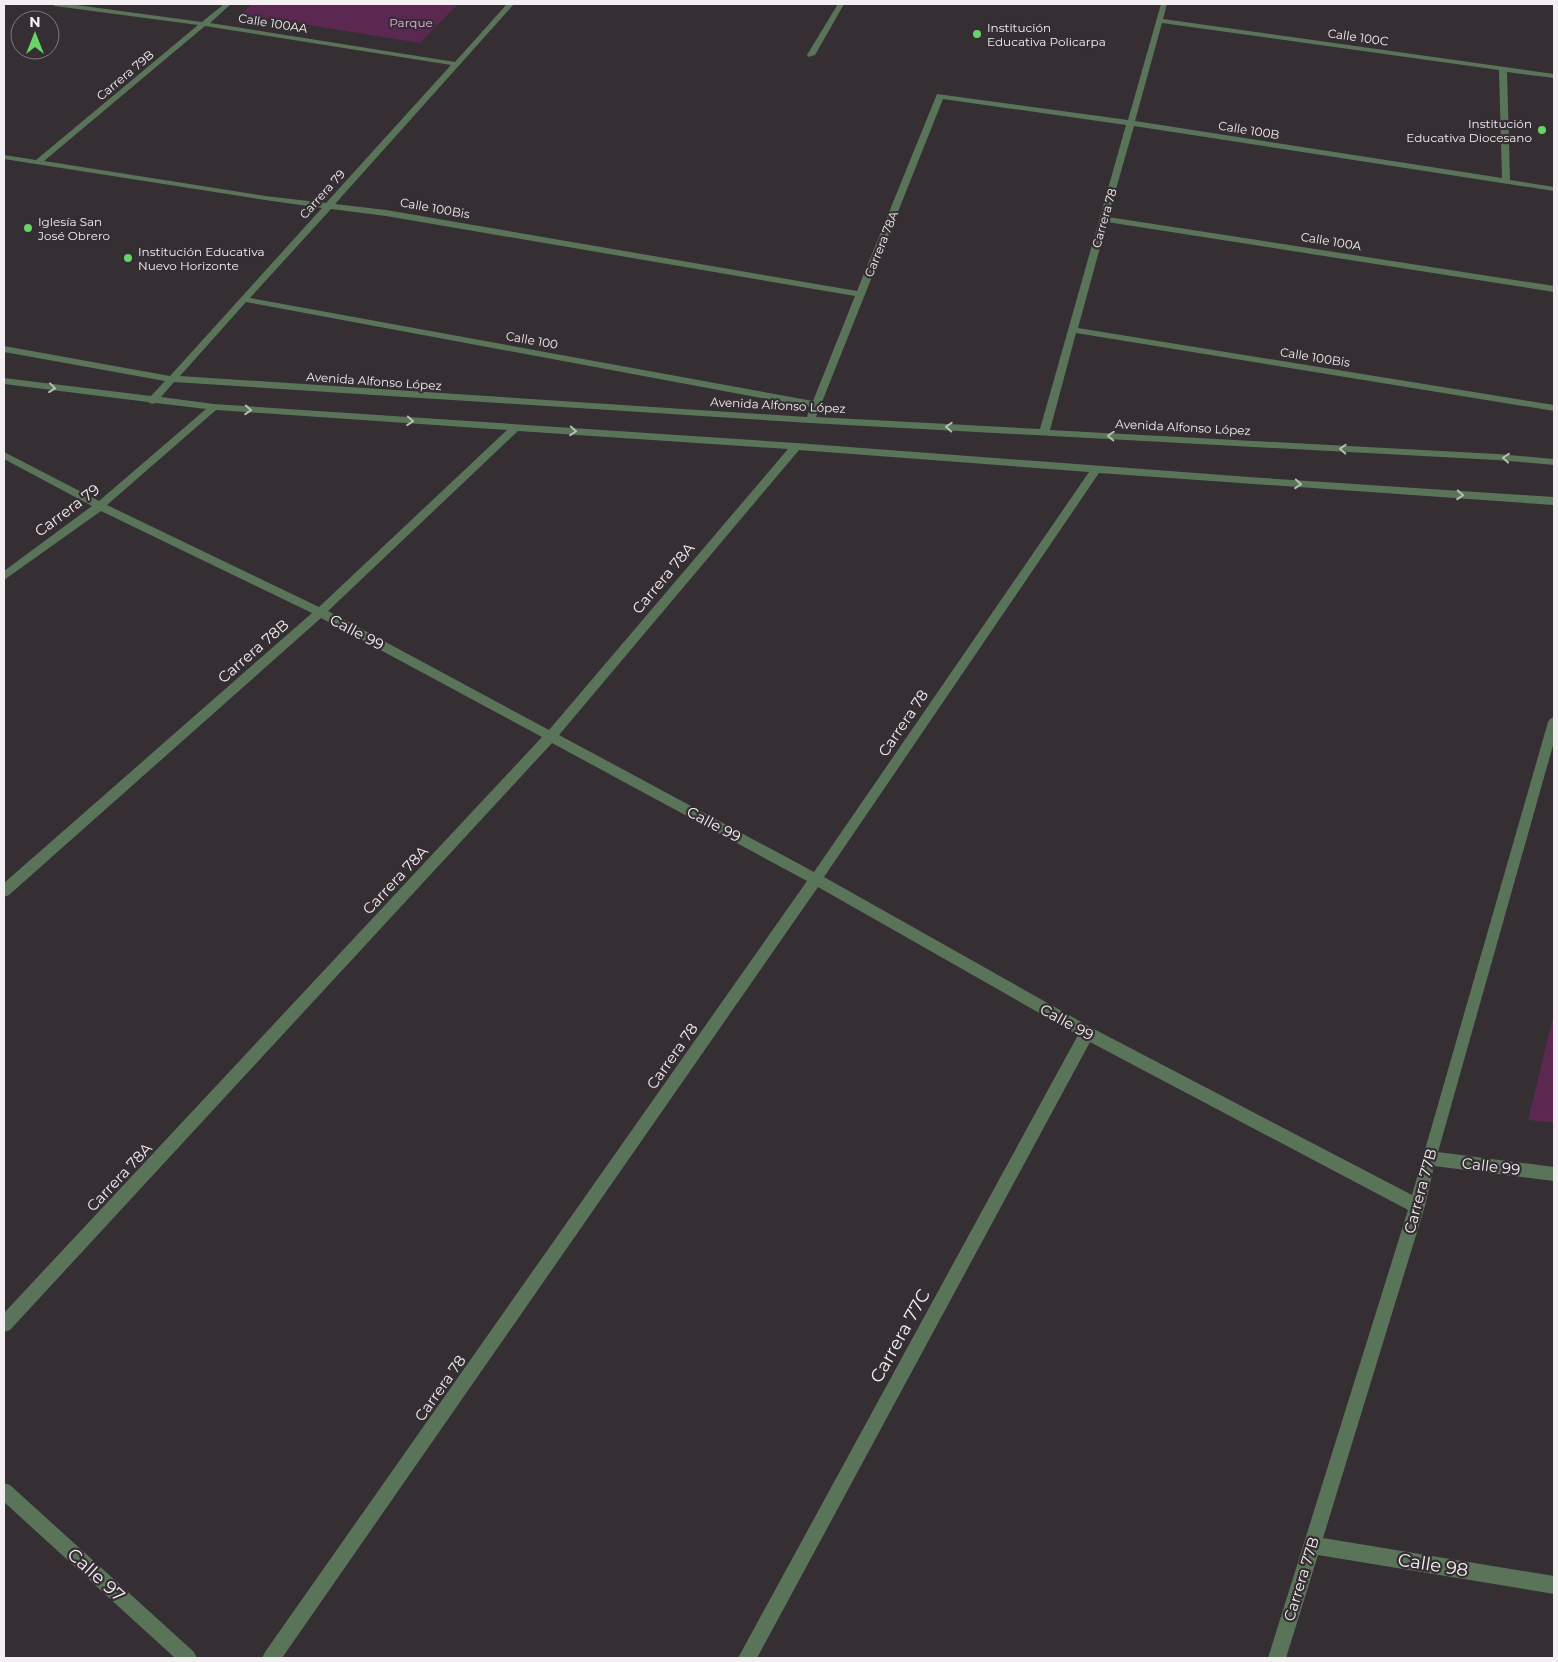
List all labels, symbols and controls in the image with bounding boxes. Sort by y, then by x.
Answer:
north arrow [10,10,60,60]
street label: Calle 100AA [237,10,309,36]
text: N [29,13,41,31]
park label: Parque [389,15,433,30]
place label: Institución Educativa Policarpa [987,20,1106,49]
street label: Calle 100C [1327,25,1390,49]
marker: Institución Educativa Policarpa [971,28,983,40]
street label: Carrera 79B [93,47,157,103]
place label: Institución Educativa Diocesano [1406,116,1532,145]
street label: Calle 100B [1217,118,1281,142]
marker: Institución Educativa Diocesano [1536,124,1548,136]
street label: Carrera 79 [296,166,348,222]
street label: Carrera 78 [1088,186,1120,249]
street label: Calle 100Bis [399,194,471,222]
street label: Carrera 78A [861,209,901,279]
place label: Iglesía San José Obrero [37,214,110,243]
marker: Iglesía San José Obrero [22,222,34,234]
street label: Calle 100A [1300,229,1363,253]
place label: Institución Educativa Nuevo Horizonte [138,244,265,273]
marker: Institución Educativa Nuevo Horizonte [122,252,134,264]
street label: Calle 100 [505,328,559,352]
street label: Calle 100Bis [1279,344,1351,370]
street label: Avenida Alfonso López [306,369,442,393]
one-way arrow [48,382,56,393]
street label: Avenida Alfonso López [710,394,846,416]
one-way arrow [245,404,253,415]
one-way arrow [407,415,415,426]
street label: Avenida Alfonso López [1115,416,1251,438]
one-way arrow [945,421,953,432]
one-way arrow [569,426,577,437]
one-way arrow [1107,430,1115,441]
one-way arrow [1339,443,1347,454]
one-way arrow [1501,453,1509,464]
one-way arrow [1294,478,1302,489]
street label: Carrera 79 [31,479,103,541]
one-way arrow [1456,489,1464,500]
street label: Carrera 78A [628,538,698,617]
street label: Calle 99 [327,610,387,654]
street label: Carrera 78B [214,615,292,687]
street label: Carrera 78 [874,686,932,760]
street label: Calle 99 [684,802,744,846]
street label: Carrera 78A [358,841,432,918]
street label: Calle 99 [1037,999,1097,1045]
street label: Carrera 78 [642,1019,702,1093]
street label: Carrera 78A [82,1138,156,1215]
street label: Carrera 77B [1400,1146,1440,1236]
street label: Calle 99 [1461,1153,1521,1179]
street label: Carrera 77C [865,1285,935,1387]
street label: Carrera 78 [410,1351,470,1425]
street label: Carrera 77B [1279,1534,1323,1624]
street label: Calle 97 [63,1543,129,1607]
street label: Calle 98 [1396,1549,1470,1581]

